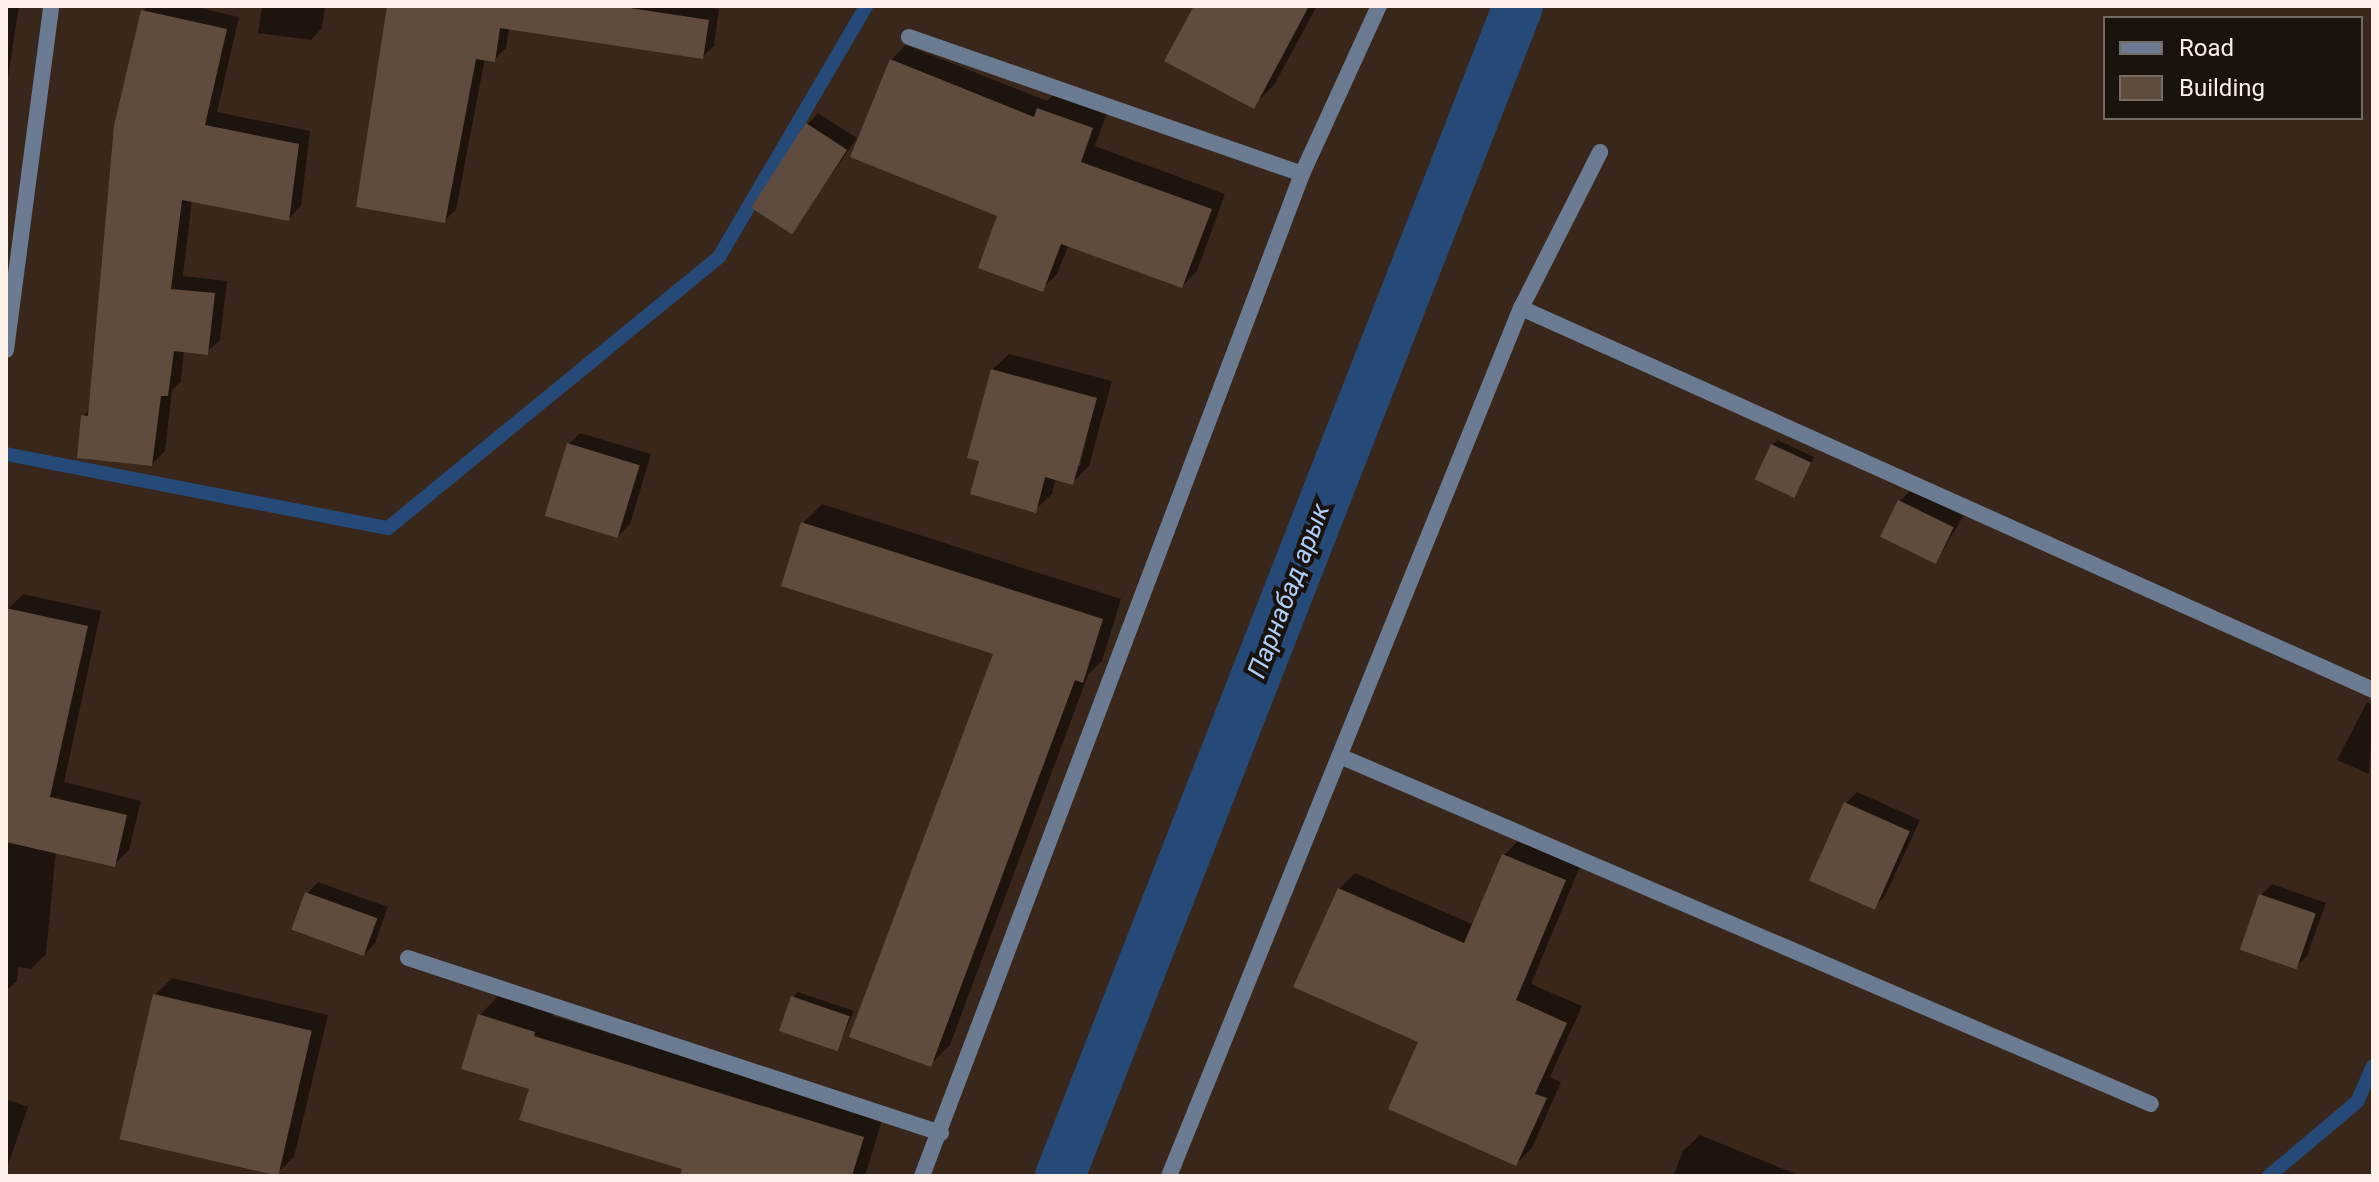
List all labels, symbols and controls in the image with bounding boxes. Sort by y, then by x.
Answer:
legend [2103,16,2363,120]
text: Road [2179,34,2234,62]
text: Building [2179,74,2265,102]
water label: Парнабад арык [1241,499,1337,683]

